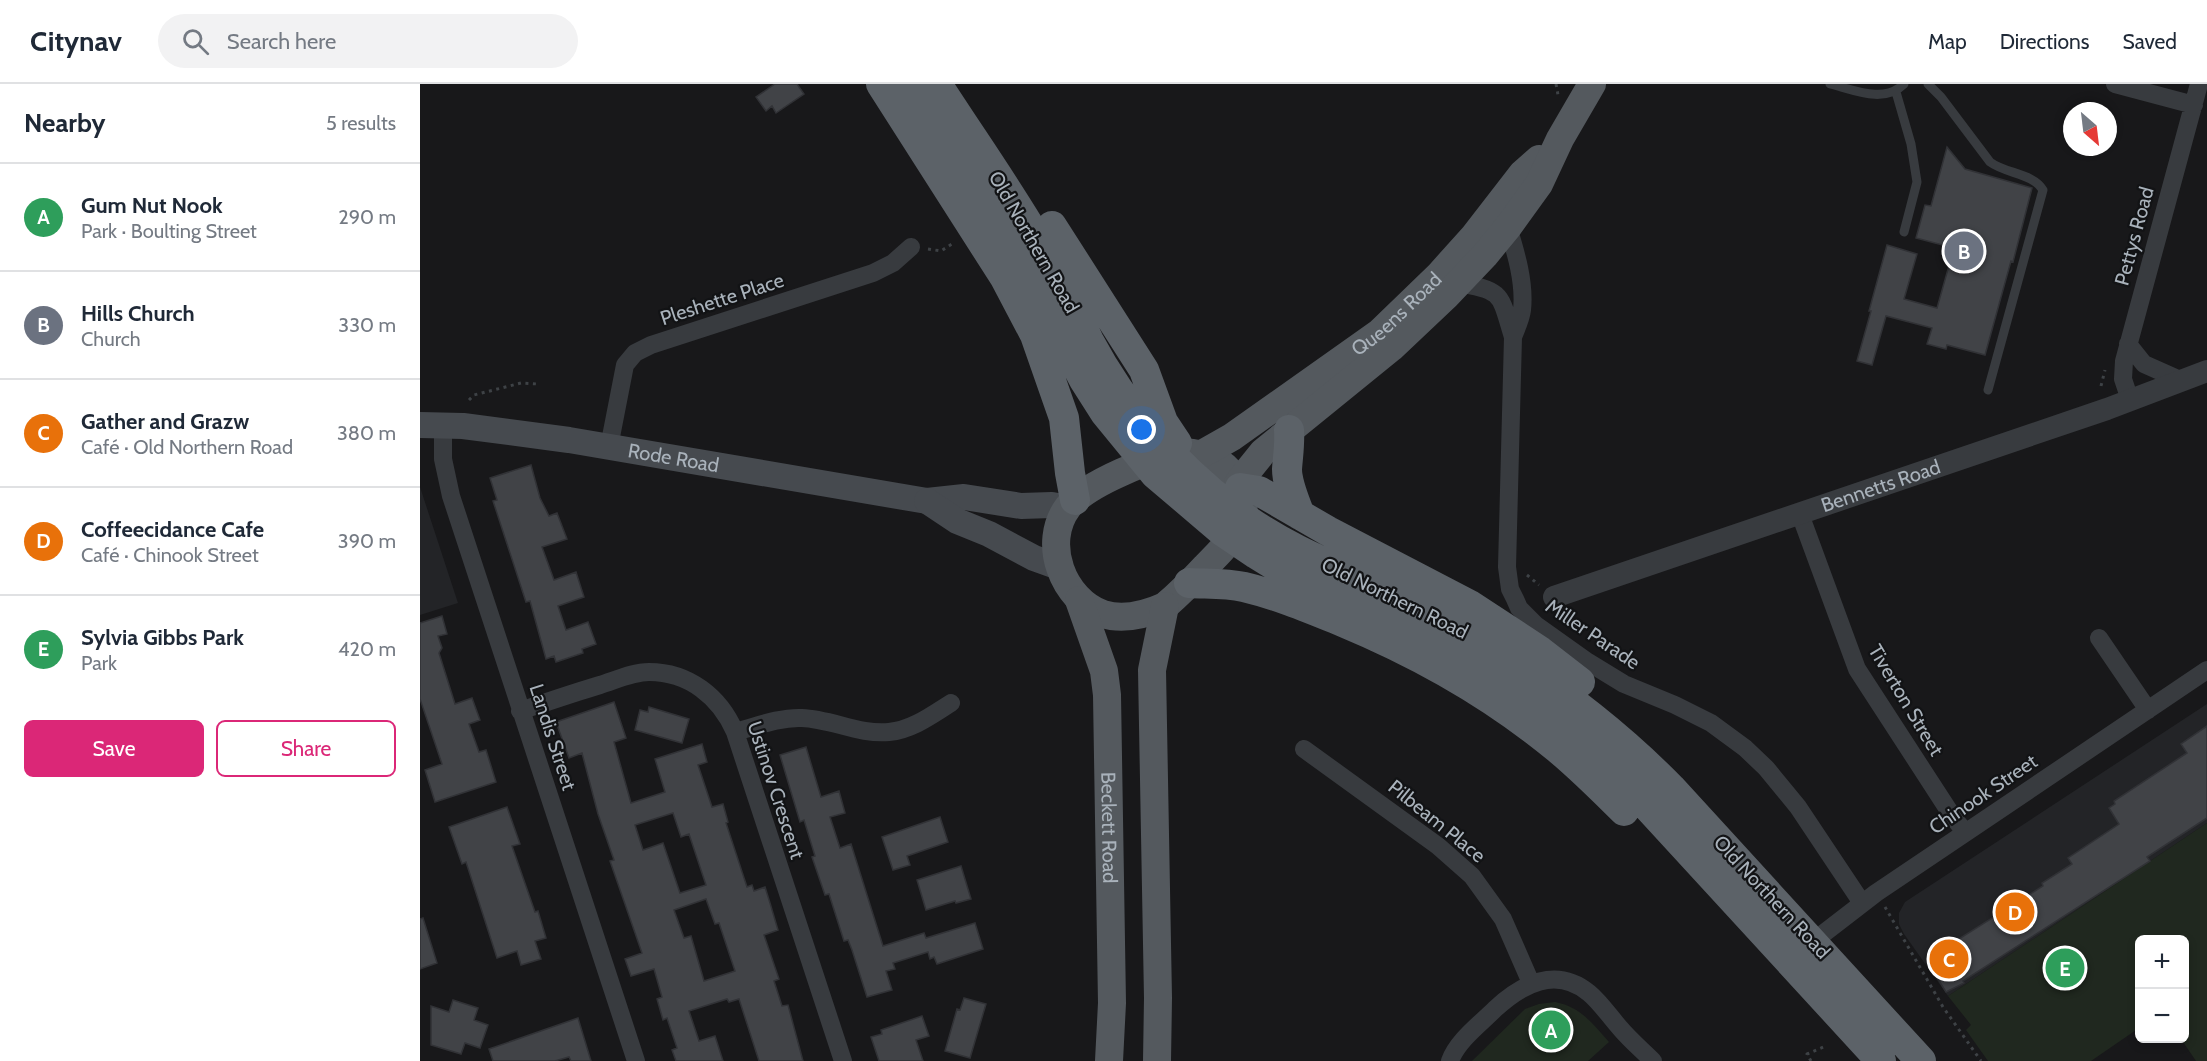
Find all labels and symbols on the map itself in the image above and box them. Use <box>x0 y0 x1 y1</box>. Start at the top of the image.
north arrow <box>2063 102 2117 156</box>
street label: Old Northern Road <box>984 167 1084 317</box>
street label: Pettys Road <box>2109 184 2159 288</box>
pin: B <box>1944 228 1984 274</box>
street label: Queens Road <box>1346 267 1447 361</box>
street label: Pleshette Place <box>657 268 787 330</box>
your location <box>1127 415 1156 444</box>
street label: Rode Road <box>626 438 721 477</box>
street label: Bennetts Road <box>1818 455 1943 517</box>
street label: Old Northern Road <box>1318 552 1472 644</box>
street label: Miller Parade <box>1541 594 1645 674</box>
street label: Tiverton Street <box>1863 640 1949 760</box>
street label: Landis Street <box>525 681 582 793</box>
street label: Ustinov Crescent <box>742 718 810 862</box>
street label: Chinook Street <box>1924 749 2042 839</box>
street label: Beckett Road <box>1096 772 1122 883</box>
street label: Pilbeam Place <box>1384 775 1490 867</box>
street label: Old Northern Road <box>1709 830 1835 964</box>
pin: D <box>1996 890 2034 934</box>
pin: C <box>1930 936 1969 982</box>
pin: E <box>2046 946 2084 990</box>
pin: A <box>1532 1008 1570 1052</box>

